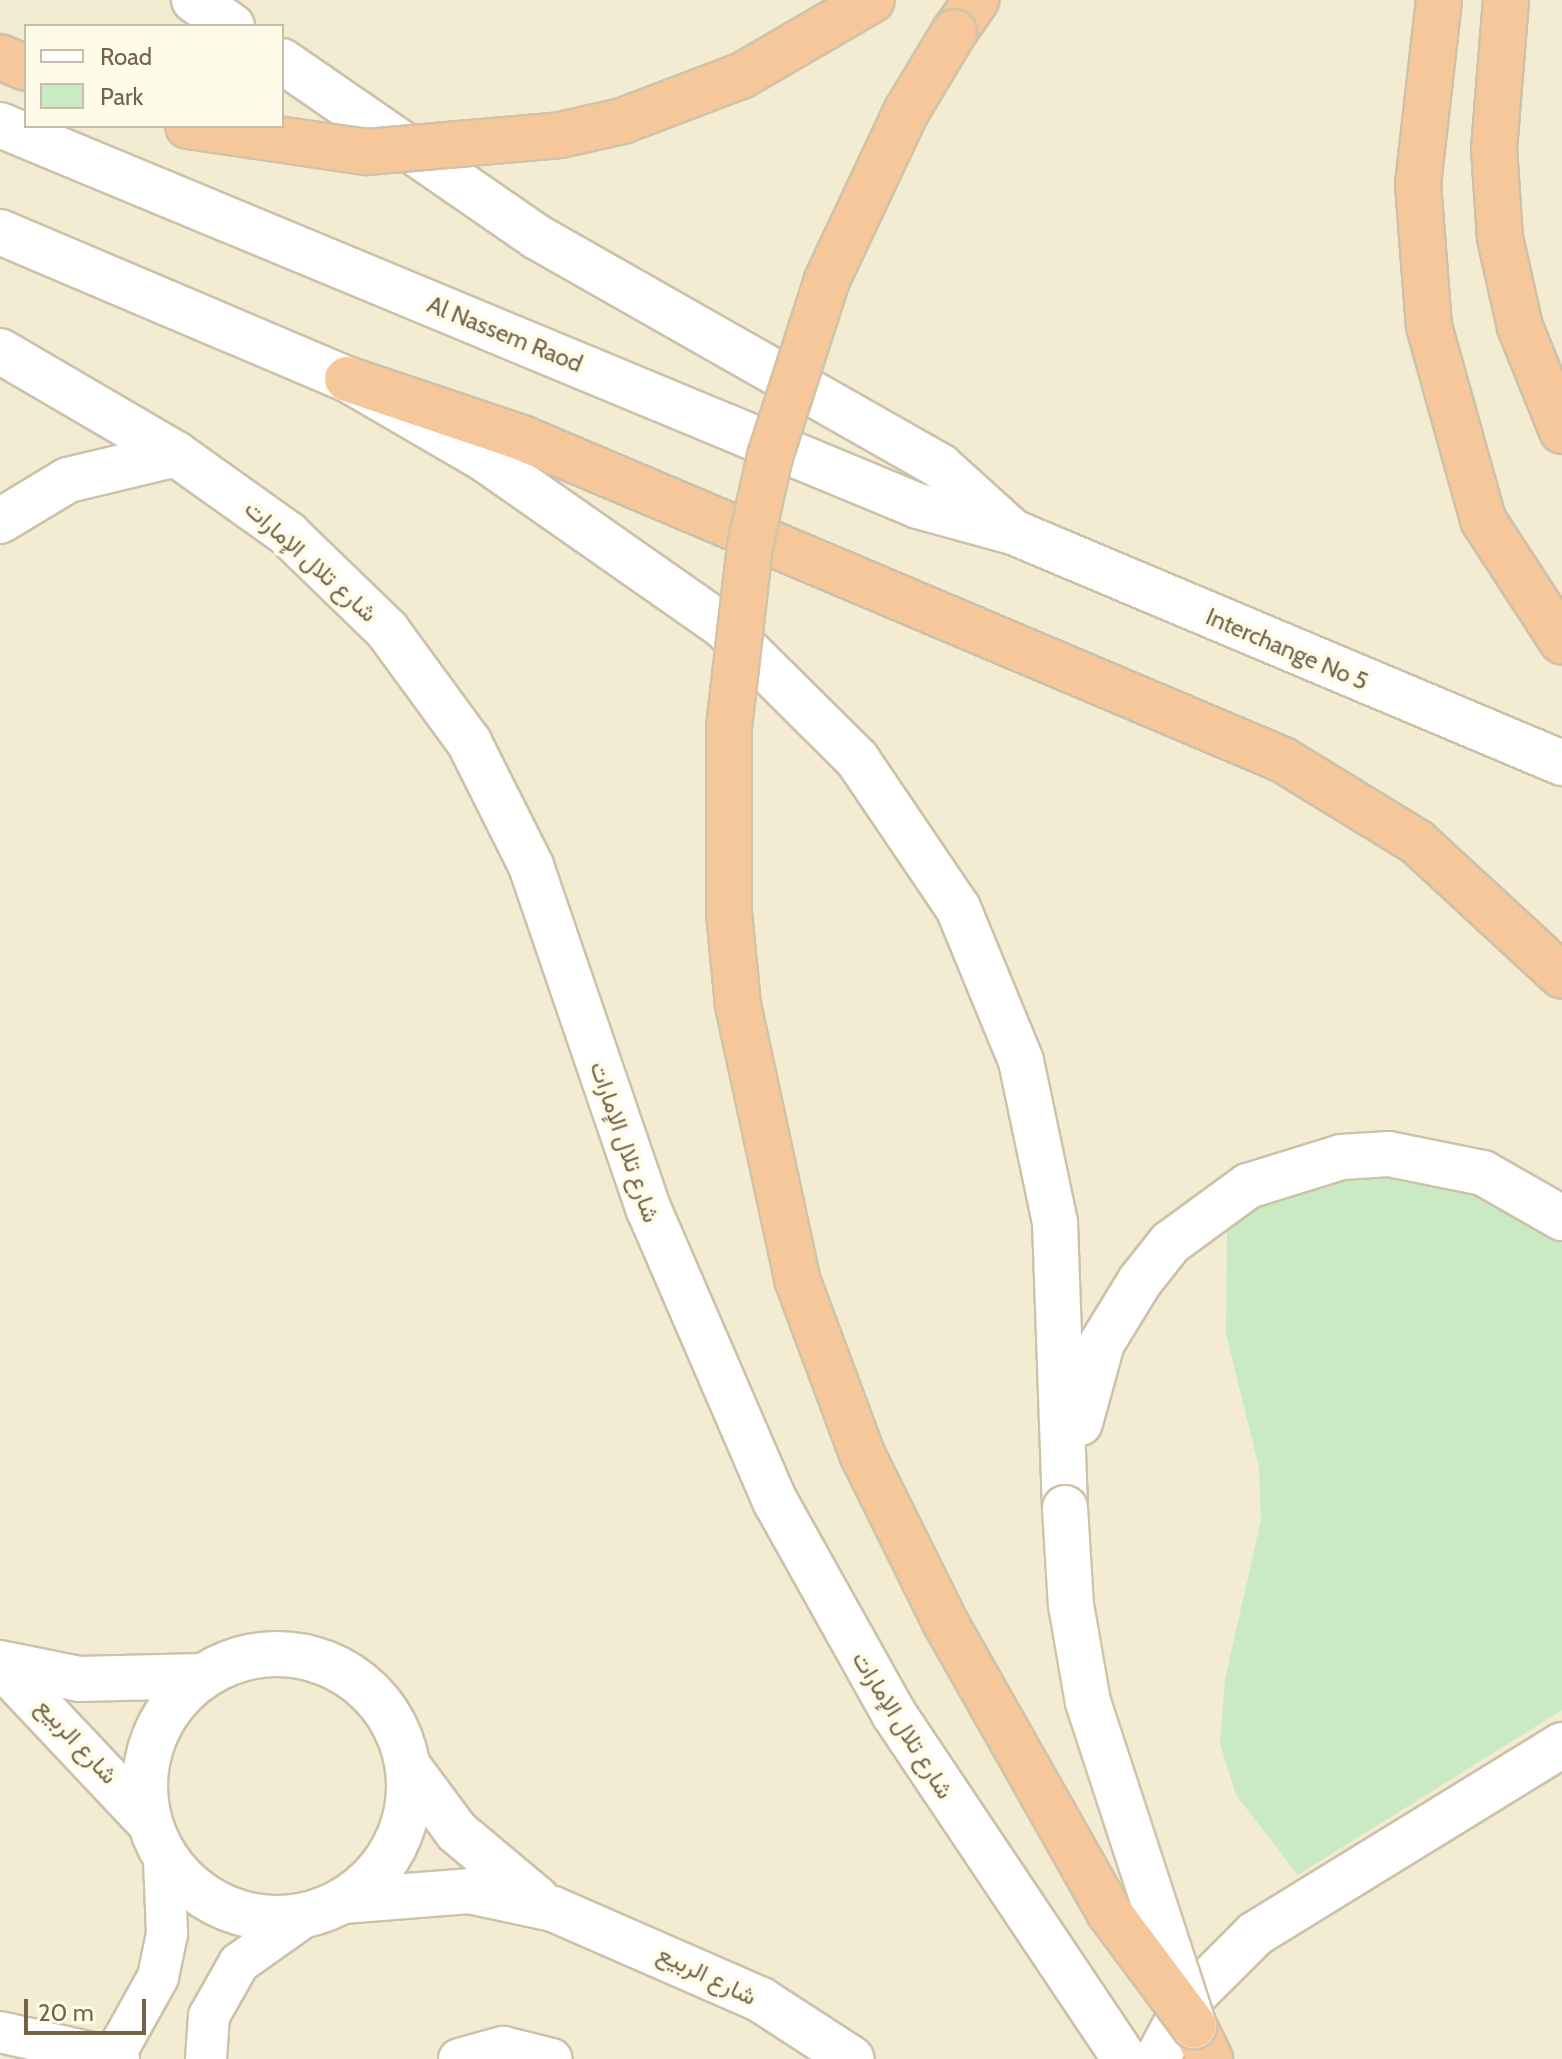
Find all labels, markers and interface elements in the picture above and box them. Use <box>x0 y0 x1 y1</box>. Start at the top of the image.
legend <box>24 24 284 128</box>
text: Road <box>100 42 152 71</box>
text: Park <box>100 82 143 111</box>
street label: Al Nassem Raod <box>423 290 587 378</box>
street label: شارع تلال الإمارات <box>239 494 383 628</box>
street label: Interchange No 5 <box>1202 602 1372 696</box>
street label: شارع تلال الإمارات <box>584 1058 666 1226</box>
street label: شارع تلال الإمارات <box>846 1646 960 1804</box>
street label: شارع الربيع <box>30 1692 124 1790</box>
street label: شارع الربيع <box>653 1939 761 2011</box>
scale bar <box>28 1983 150 2033</box>
text: 20 m <box>38 1998 94 2027</box>

